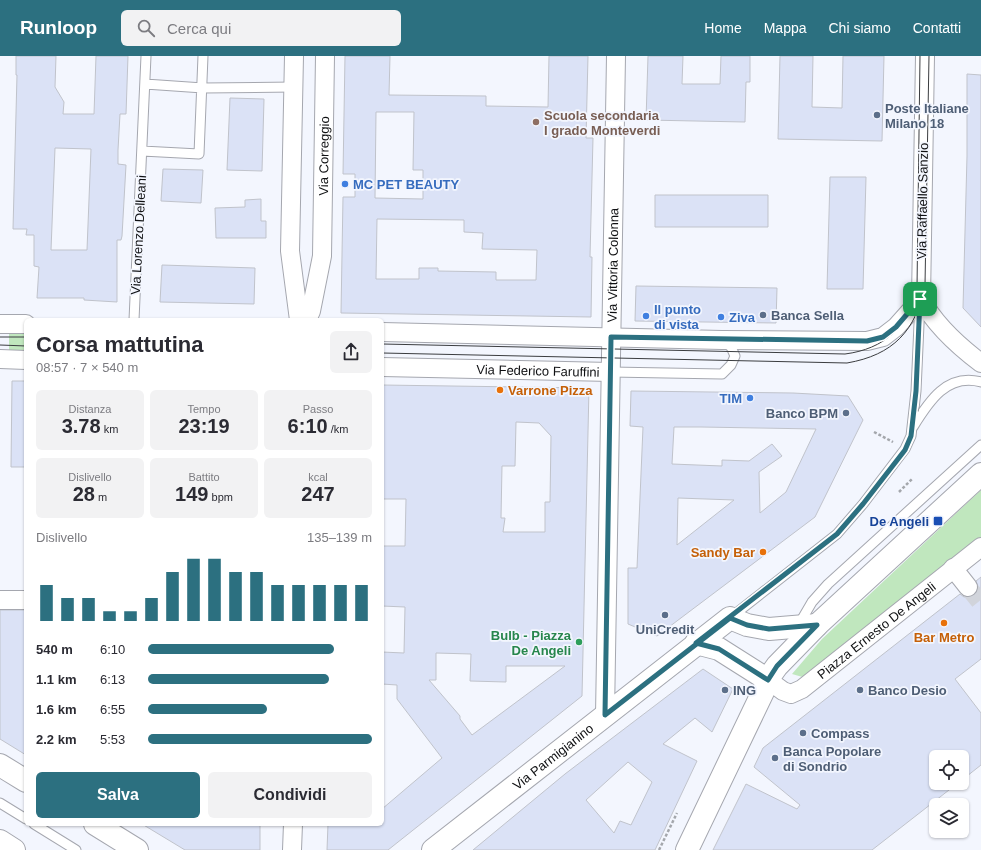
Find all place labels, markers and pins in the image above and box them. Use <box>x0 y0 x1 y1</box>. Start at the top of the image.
place label: Poste Italiane Milano 18 <box>885 101 969 131</box>
place label: Scuola secondaria I grado Monteverdi <box>544 108 660 138</box>
marker: Poste Italiane Milano 18 <box>872 110 882 120</box>
marker: Scuola secondaria I grado Monteverdi <box>531 117 541 127</box>
place label: MC PET BEAUTY <box>353 177 460 192</box>
marker: MC PET BEAUTY <box>340 179 350 189</box>
pin <box>903 282 937 316</box>
place label: Il punto di vista <box>654 302 701 332</box>
place label: Banca Sella <box>771 308 845 323</box>
place label: Ziva <box>729 310 756 325</box>
marker: Banca Sella <box>758 310 768 320</box>
marker: Il punto di vista <box>641 311 651 321</box>
marker: Ziva <box>716 312 726 322</box>
place label: Varrone Pizza <box>508 383 593 398</box>
marker: Varrone Pizza <box>495 385 505 395</box>
place label: TIM <box>720 391 742 406</box>
marker: TIM <box>745 393 755 403</box>
place label: Banco BPM <box>766 406 838 421</box>
marker: Banco BPM <box>841 408 851 418</box>
place label: De Angeli <box>870 514 929 529</box>
marker: De Angeli <box>932 515 944 527</box>
place label: Sandy Bar <box>691 545 755 560</box>
marker: Sandy Bar <box>758 547 768 557</box>
marker: UniCredit <box>660 610 670 620</box>
marker: Bar Metro <box>939 618 949 628</box>
place label: UniCredit <box>636 622 695 637</box>
place label: Bulb - Piazza De Angeli <box>491 628 572 658</box>
place label: Bar Metro <box>914 630 974 645</box>
marker: Bulb - Piazza De Angeli <box>574 637 584 647</box>
place label: ING <box>733 683 756 698</box>
place label: Banco Desio <box>868 683 947 698</box>
marker: ING <box>720 685 730 695</box>
marker: Banco Desio <box>855 685 865 695</box>
place label: Compass <box>811 726 870 741</box>
marker: Compass <box>798 728 808 738</box>
place label: Banca Popolare di Sondrio <box>783 744 881 774</box>
marker: Banca Popolare di Sondrio <box>770 753 780 763</box>

